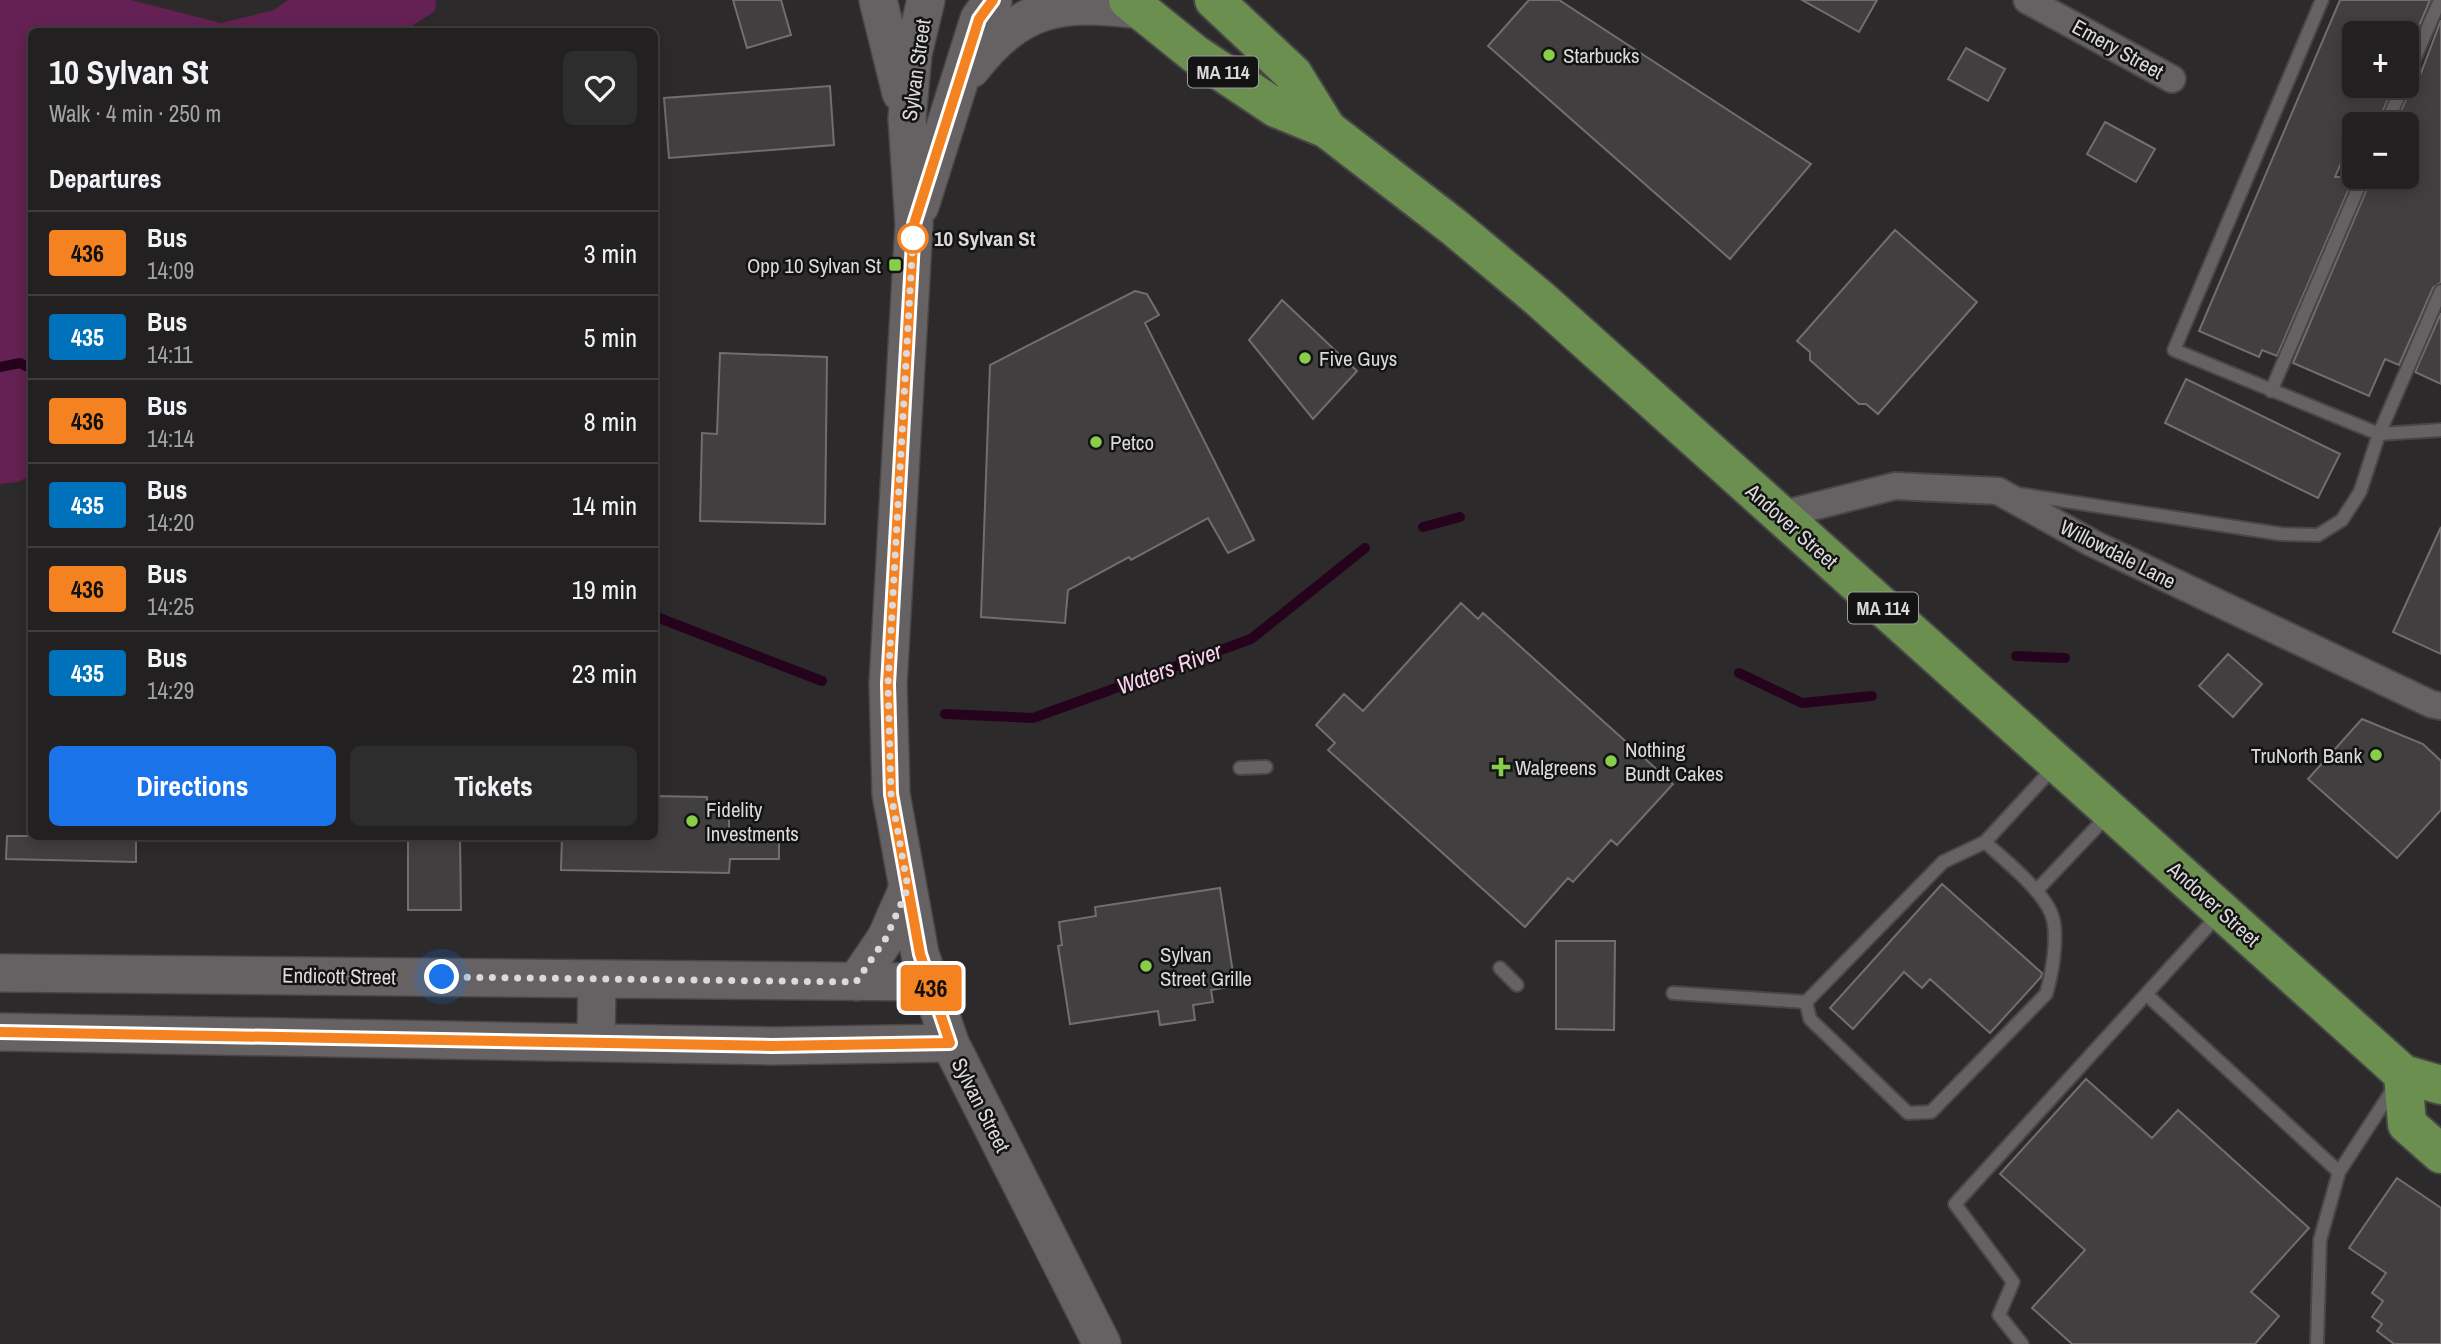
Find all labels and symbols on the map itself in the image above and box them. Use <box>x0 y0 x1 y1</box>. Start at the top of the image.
street label: Emery Street <box>2067 12 2169 86</box>
street label: Sylvan Street <box>895 17 938 123</box>
place label: Starbucks <box>1563 41 1640 70</box>
marker: Starbucks <box>1541 47 1557 63</box>
road number: MA 114 <box>1188 57 1258 88</box>
marker: 10 Sylvan St <box>898 223 928 253</box>
place label: 10 Sylvan St <box>934 224 1036 253</box>
place label: Opp 10 Sylvan St <box>747 251 881 280</box>
marker: Opp 10 Sylvan St <box>887 257 903 273</box>
place label: Five Guys <box>1319 344 1397 373</box>
marker: Five Guys <box>1297 350 1313 366</box>
place label: Petco <box>1110 428 1154 457</box>
marker: Petco <box>1088 434 1104 450</box>
street label: Andover Street <box>1739 476 1845 575</box>
street label: Willowdale Lane <box>2055 512 2181 596</box>
road number: MA 114 <box>1848 593 1918 624</box>
water label: Waters River <box>1112 634 1226 701</box>
place label: Nothing Bundt Cakes <box>1625 735 1724 788</box>
place label: TruNorth Bank <box>2251 741 2362 770</box>
marker: TruNorth Bank <box>2368 747 2384 763</box>
place label: Walgreens <box>1515 753 1597 782</box>
marker: Nothing Bundt Cakes <box>1603 753 1619 769</box>
marker: Walgreens <box>1493 759 1509 775</box>
place label: Fidelity Investments <box>706 795 799 848</box>
marker: Fidelity Investments <box>684 813 700 829</box>
street label: Andover Street <box>2161 854 2267 953</box>
place label: Sylvan Street Grille <box>1160 940 1252 993</box>
marker: Sylvan Street Grille <box>1138 958 1154 974</box>
your location <box>424 959 459 994</box>
street label: Endicott Street <box>282 961 396 991</box>
line badge: 436 <box>891 965 971 1011</box>
street label: Sylvan Street <box>945 1053 1017 1157</box>

